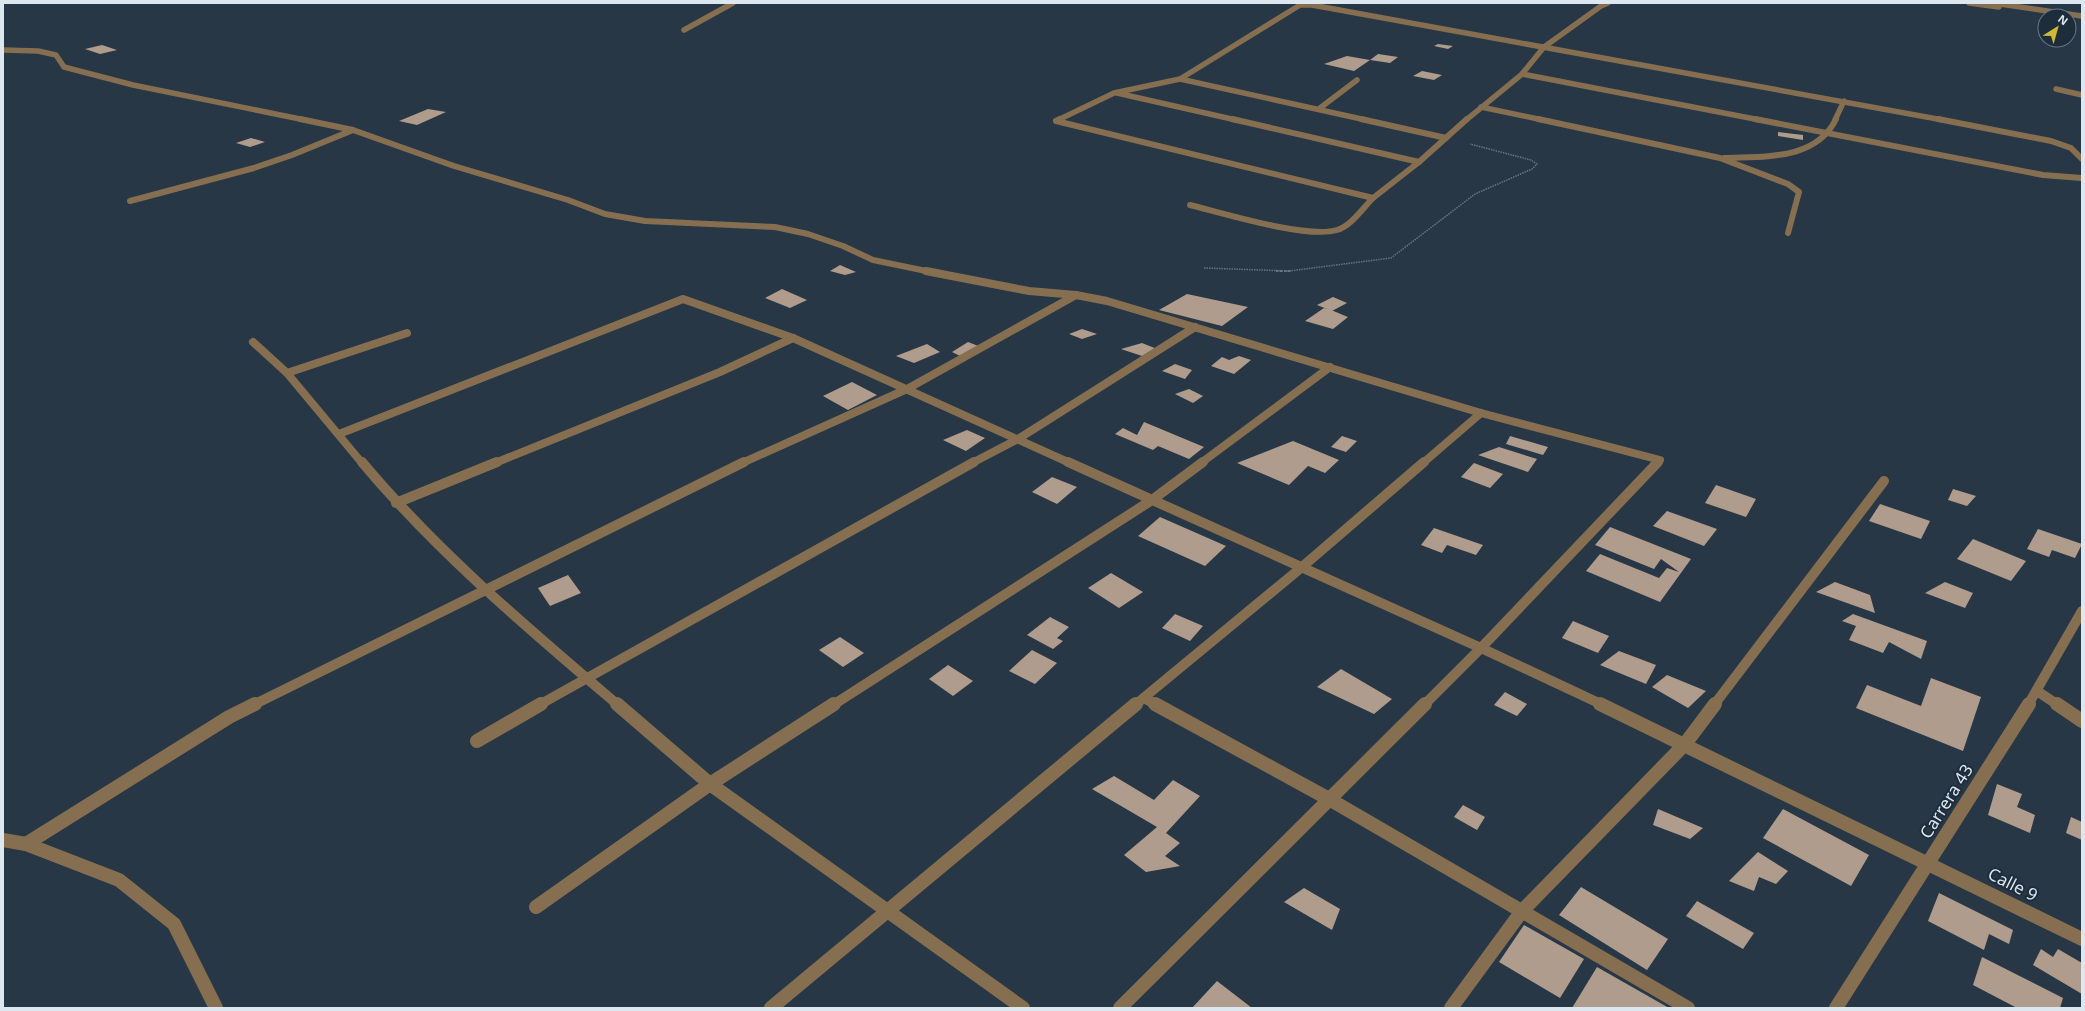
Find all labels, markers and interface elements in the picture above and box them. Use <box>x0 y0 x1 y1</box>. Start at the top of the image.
north arrow <box>2037 8 2077 48</box>
text: N <box>2055 11 2071 28</box>
street label: Carrera 43 <box>1914 759 1978 843</box>
street label: Calle 9 <box>1984 862 2042 906</box>

